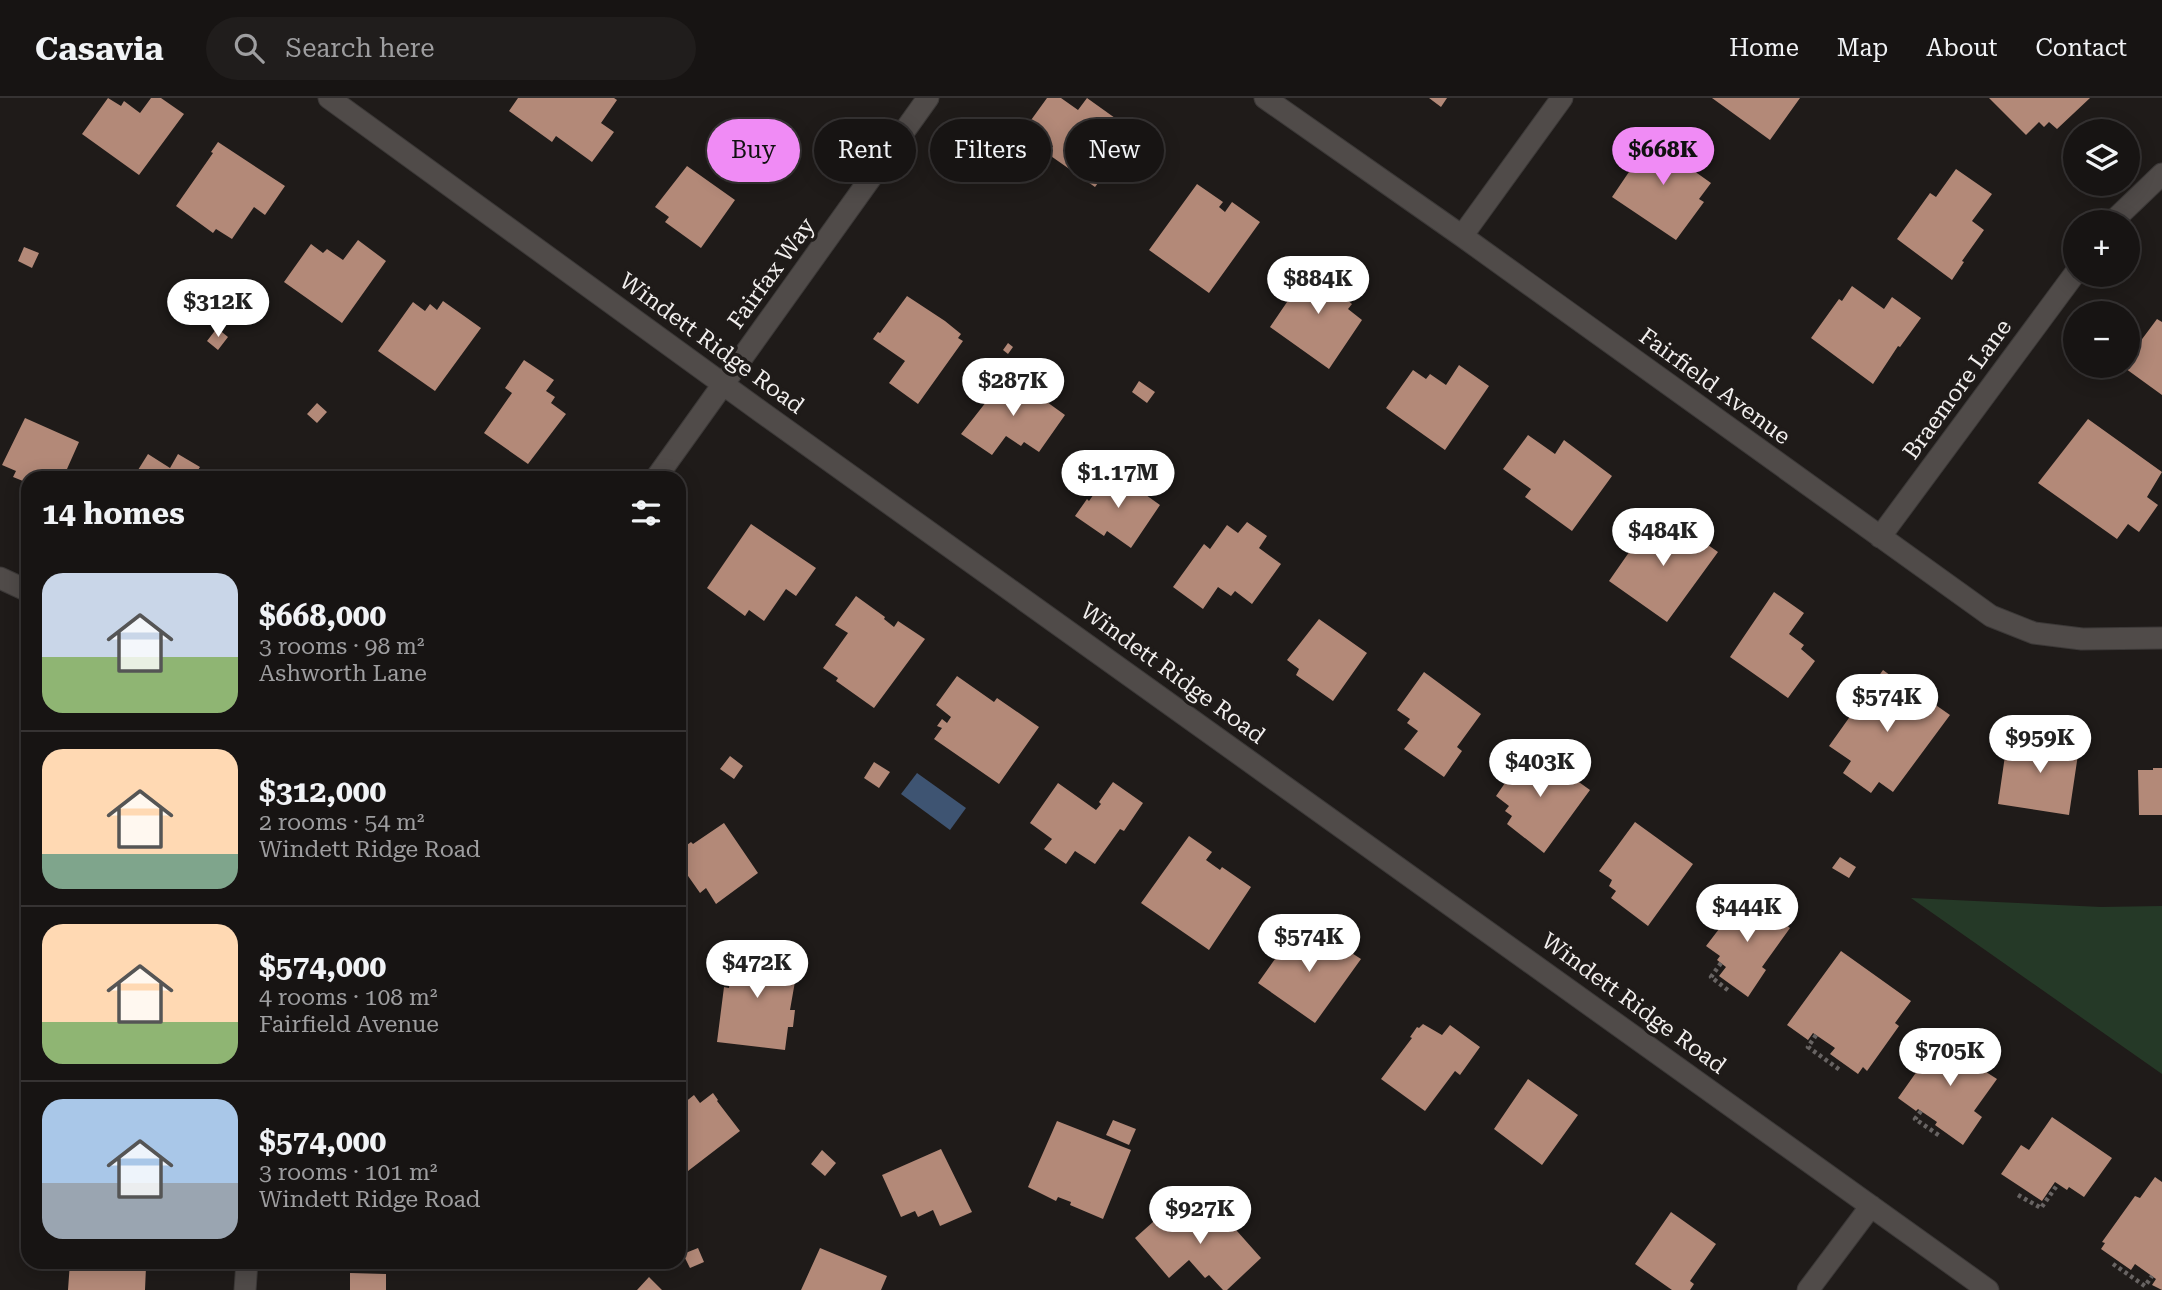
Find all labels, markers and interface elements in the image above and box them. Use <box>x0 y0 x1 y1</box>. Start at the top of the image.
search box <box>206 17 696 80</box>
text: Casavia <box>35 29 164 68</box>
icon: search <box>230 29 268 67</box>
text: Search here <box>286 33 434 63</box>
text: Home <box>1729 34 1799 62</box>
text: Map <box>1837 34 1888 62</box>
text: About <box>1926 34 1997 62</box>
text: Contact <box>2035 34 2127 62</box>
chip: Buy <box>707 119 800 182</box>
chip: Rent <box>814 119 916 182</box>
chip: Filters <box>930 119 1051 182</box>
chip: New <box>1065 119 1164 182</box>
map controls <box>2063 119 2140 378</box>
button: layers <box>2063 119 2140 196</box>
pin: $668K <box>1614 127 1712 187</box>
text: $668K <box>1628 136 1698 163</box>
button: + <box>2063 210 2140 287</box>
street label: Fairfax Way <box>722 212 821 334</box>
pin: $884K <box>1269 256 1367 316</box>
text: $884K <box>1283 265 1353 292</box>
street label: Windett Ridge Road <box>614 267 809 420</box>
pin: $312K <box>169 280 267 339</box>
text: $312K <box>183 288 253 315</box>
button: − <box>2063 301 2140 378</box>
street label: Braemore Lane <box>1898 314 2017 465</box>
street label: Fairfield Avenue <box>1634 323 1795 450</box>
pin: $287K <box>964 358 1062 418</box>
text: $287K <box>978 367 1048 394</box>
pin: $1.17M <box>1061 450 1175 510</box>
text: $1.17M <box>1078 459 1158 486</box>
icon: filters <box>627 494 665 532</box>
text: 14 homes <box>42 496 185 531</box>
pin: $484K <box>1614 508 1712 568</box>
text: $484K <box>1628 517 1698 544</box>
street label: Windett Ridge Road <box>1075 597 1270 750</box>
text: $668,000 <box>259 598 386 633</box>
icon: home <box>98 601 182 685</box>
text: 3 rooms · 98 m² <box>259 633 425 660</box>
text: Ashworth Lane <box>259 660 427 687</box>
pin: $574K <box>1838 674 1936 734</box>
text: $574K <box>1852 683 1922 710</box>
pin: $959K <box>1991 716 2089 775</box>
text: $959K <box>2005 724 2075 751</box>
pin: $403K <box>1491 740 1589 799</box>
text: $403K <box>1505 748 1575 775</box>
text: $312,000 <box>259 774 386 809</box>
icon: home <box>98 777 182 861</box>
text: 2 rooms · 54 m² <box>259 809 425 836</box>
text: Windett Ridge Road <box>259 836 481 863</box>
pin: $444K <box>1698 884 1796 944</box>
text: $444K <box>1712 893 1782 920</box>
pin: $574K <box>1260 914 1358 974</box>
text: $574K <box>1274 923 1344 950</box>
street label: Windett Ridge Road <box>1536 927 1731 1080</box>
pin: $472K <box>708 940 806 1000</box>
text: $574,000 <box>259 949 386 984</box>
text: $472K <box>722 949 792 976</box>
icon: home <box>98 952 182 1036</box>
text: 4 rooms · 108 m² <box>259 984 437 1011</box>
text: Fairfield Avenue <box>259 1011 439 1038</box>
pin: $705K <box>1901 1028 1999 1088</box>
text: $705K <box>1915 1037 1985 1064</box>
text: $574,000 <box>259 1124 386 1159</box>
icon: home <box>98 1127 182 1211</box>
text: 3 rooms · 101 m² <box>259 1159 437 1186</box>
text: Windett Ridge Road <box>259 1186 481 1213</box>
pin: $927K <box>1151 1186 1249 1246</box>
text: $927K <box>1165 1195 1235 1222</box>

